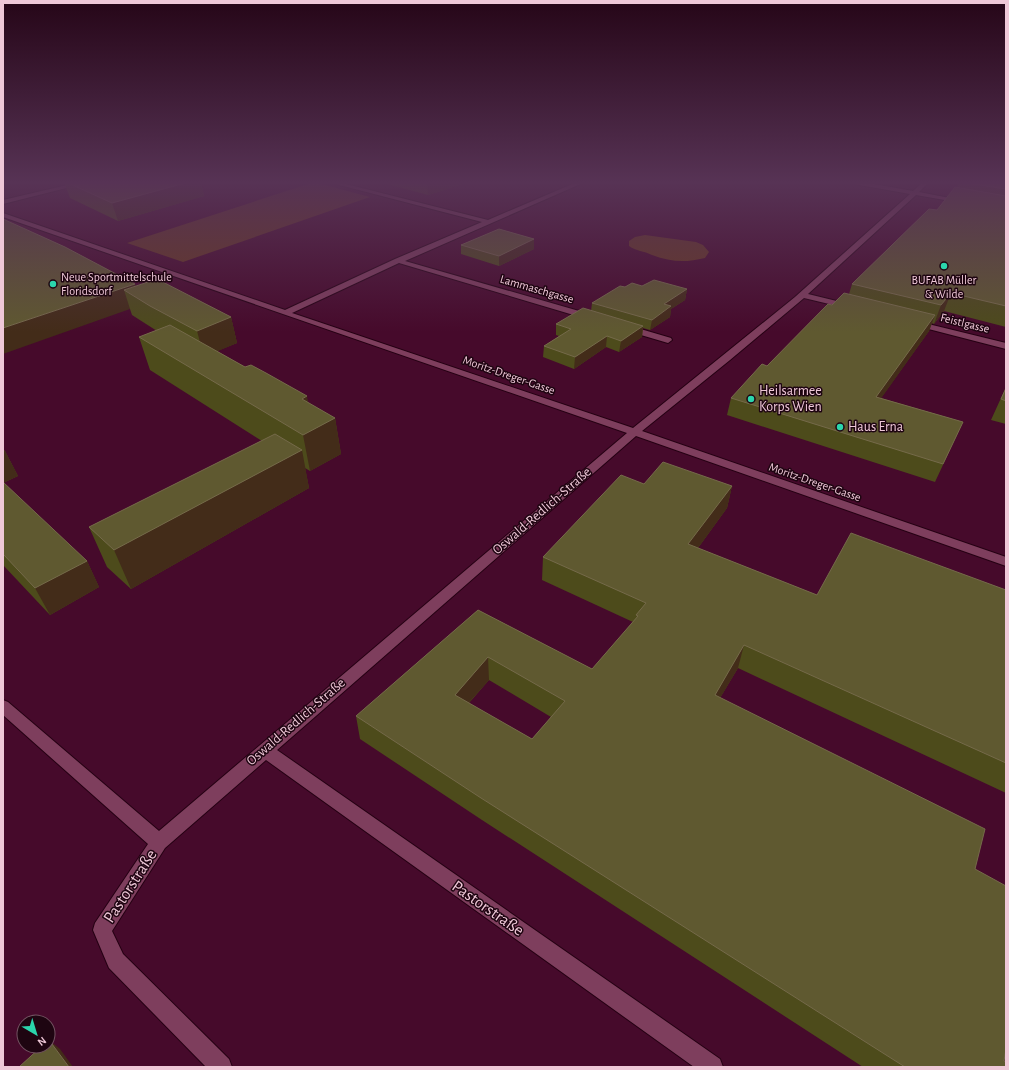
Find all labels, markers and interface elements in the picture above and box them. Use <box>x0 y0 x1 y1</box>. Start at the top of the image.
marker: BUFAB Müller & Wilde <box>939 261 949 271</box>
place label: Neue Sportmittelschule Floridsdorf <box>61 271 172 297</box>
street label: Lammaschgasse <box>499 273 575 305</box>
place label: BUFAB Müller & Wilde <box>912 274 977 300</box>
marker: Neue Sportmittelschule Floridsdorf <box>48 279 58 289</box>
street label: Feistlgasse <box>939 311 991 335</box>
street label: Moritz-Dreger-Gasse <box>461 354 557 396</box>
place label: Heilsarmee Korps Wien <box>759 384 822 414</box>
marker: Heilsarmee Korps Wien <box>746 394 756 404</box>
place label: Haus Erna <box>848 420 904 434</box>
marker: Haus Erna <box>835 422 845 432</box>
street label: Moritz-Dreger-Gasse <box>767 461 863 503</box>
street label: Oswald-Redlich-Straße <box>490 465 594 557</box>
street label: Oswald-Redlich-Straße <box>244 676 348 768</box>
street label: Pastorstraße <box>100 846 160 926</box>
street label: Pastorstraße <box>449 877 527 939</box>
north arrow <box>16 1014 56 1054</box>
text: N <box>35 1035 48 1048</box>

